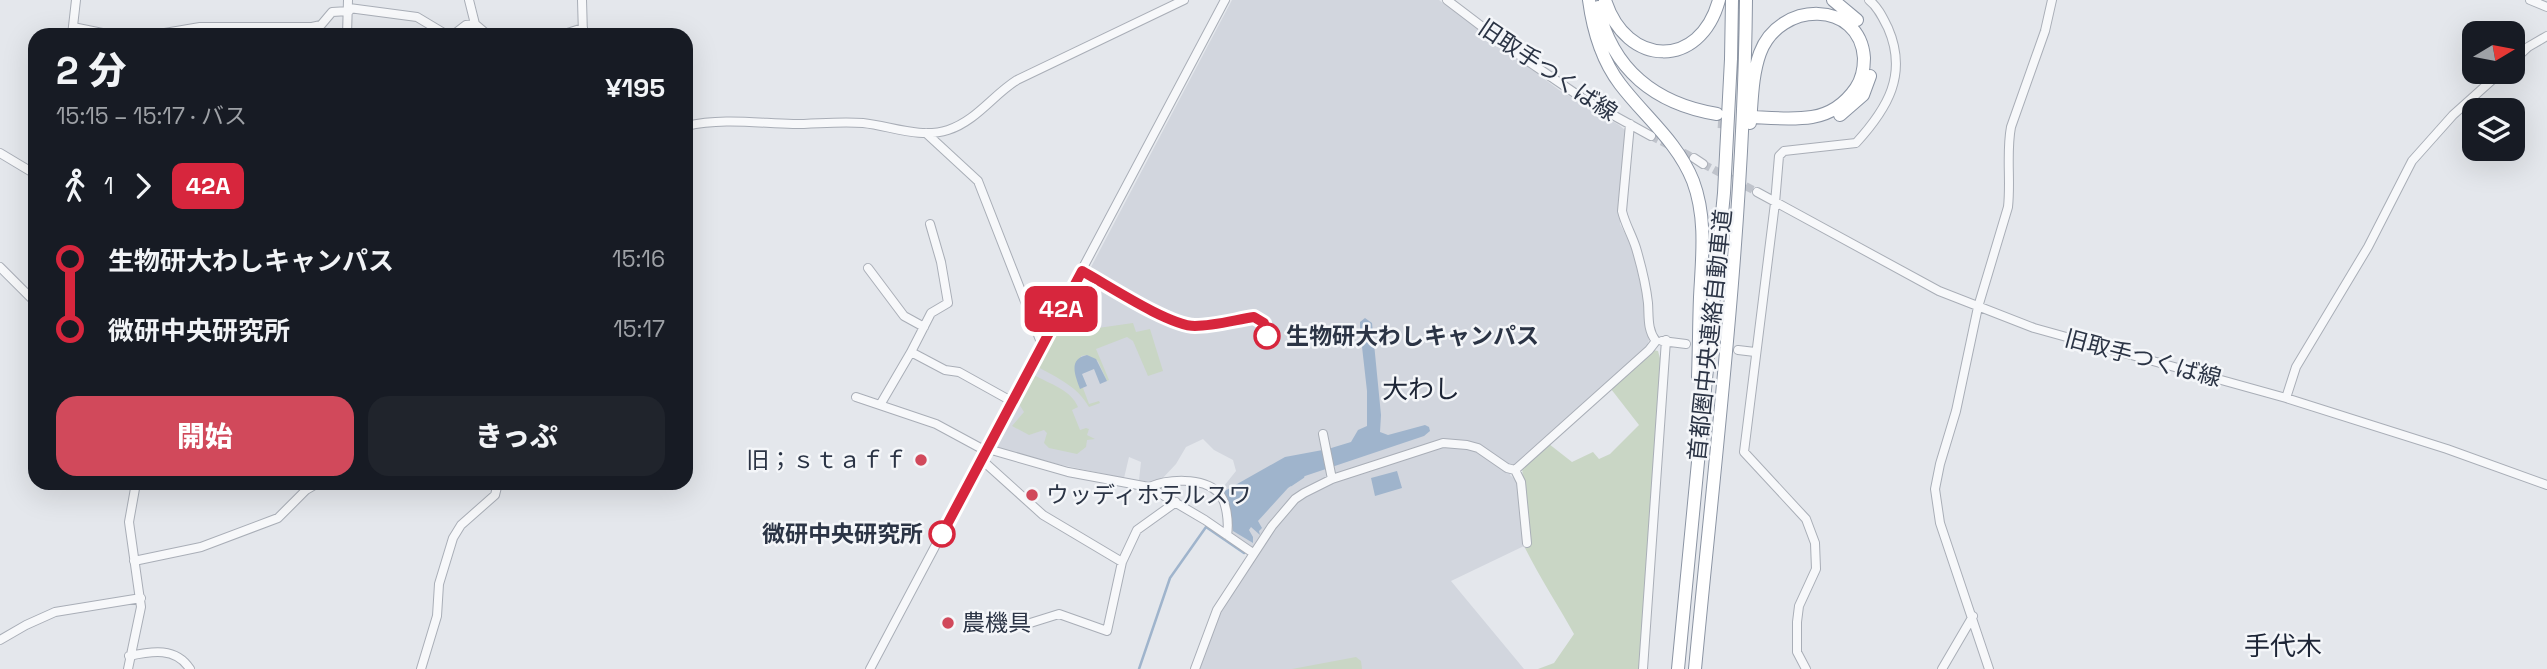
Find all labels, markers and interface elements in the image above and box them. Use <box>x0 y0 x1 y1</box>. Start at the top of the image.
street label: 旧取手つくば線 <box>1473 13 1623 127</box>
north arrow <box>2462 21 2525 84</box>
map controls <box>2462 21 2525 161</box>
text: 2 分 <box>56 47 126 95</box>
text: ¥195 <box>605 71 665 105</box>
button: layers <box>2462 98 2525 161</box>
text: 15:15 – 15:17 · バス <box>56 101 247 131</box>
icon: walk <box>56 167 94 205</box>
icon: forward <box>124 167 162 205</box>
text: 42A <box>186 170 230 201</box>
text: 1 <box>104 171 114 201</box>
street label: 首都圏中央連絡自動車道 <box>1682 208 1738 462</box>
text: 生物研大わしキャンパス <box>108 244 394 278</box>
text: 15:16 <box>612 244 665 274</box>
line badge: 42A <box>1021 286 1101 332</box>
text: 42A <box>1039 293 1083 324</box>
text: 微研中央研究所 <box>108 314 290 348</box>
text: 15:17 <box>613 314 665 344</box>
place label: 生物研大わしキャンパス <box>1286 321 1539 351</box>
marker: 生物研大わしキャンパス <box>1254 323 1280 349</box>
street label: 旧取手つくば線 <box>2061 323 2225 393</box>
district label: 大わし <box>1382 372 1460 406</box>
button: 開始 <box>56 396 354 476</box>
button: きっぷ <box>368 396 665 476</box>
place label: 旧；ｓｔａｆｆ <box>746 445 907 475</box>
marker: 旧；ｓｔａｆｆ <box>913 452 929 468</box>
place label: ウッディホテルスワ <box>1046 480 1251 510</box>
marker: ウッディホテルスワ <box>1024 487 1040 503</box>
place label: 微研中央研究所 <box>762 519 923 549</box>
marker: 微研中央研究所 <box>929 521 955 547</box>
place label: 農機具 <box>962 608 1031 638</box>
marker: 農機具 <box>940 615 956 631</box>
district label: 手代木 <box>2244 629 2322 663</box>

